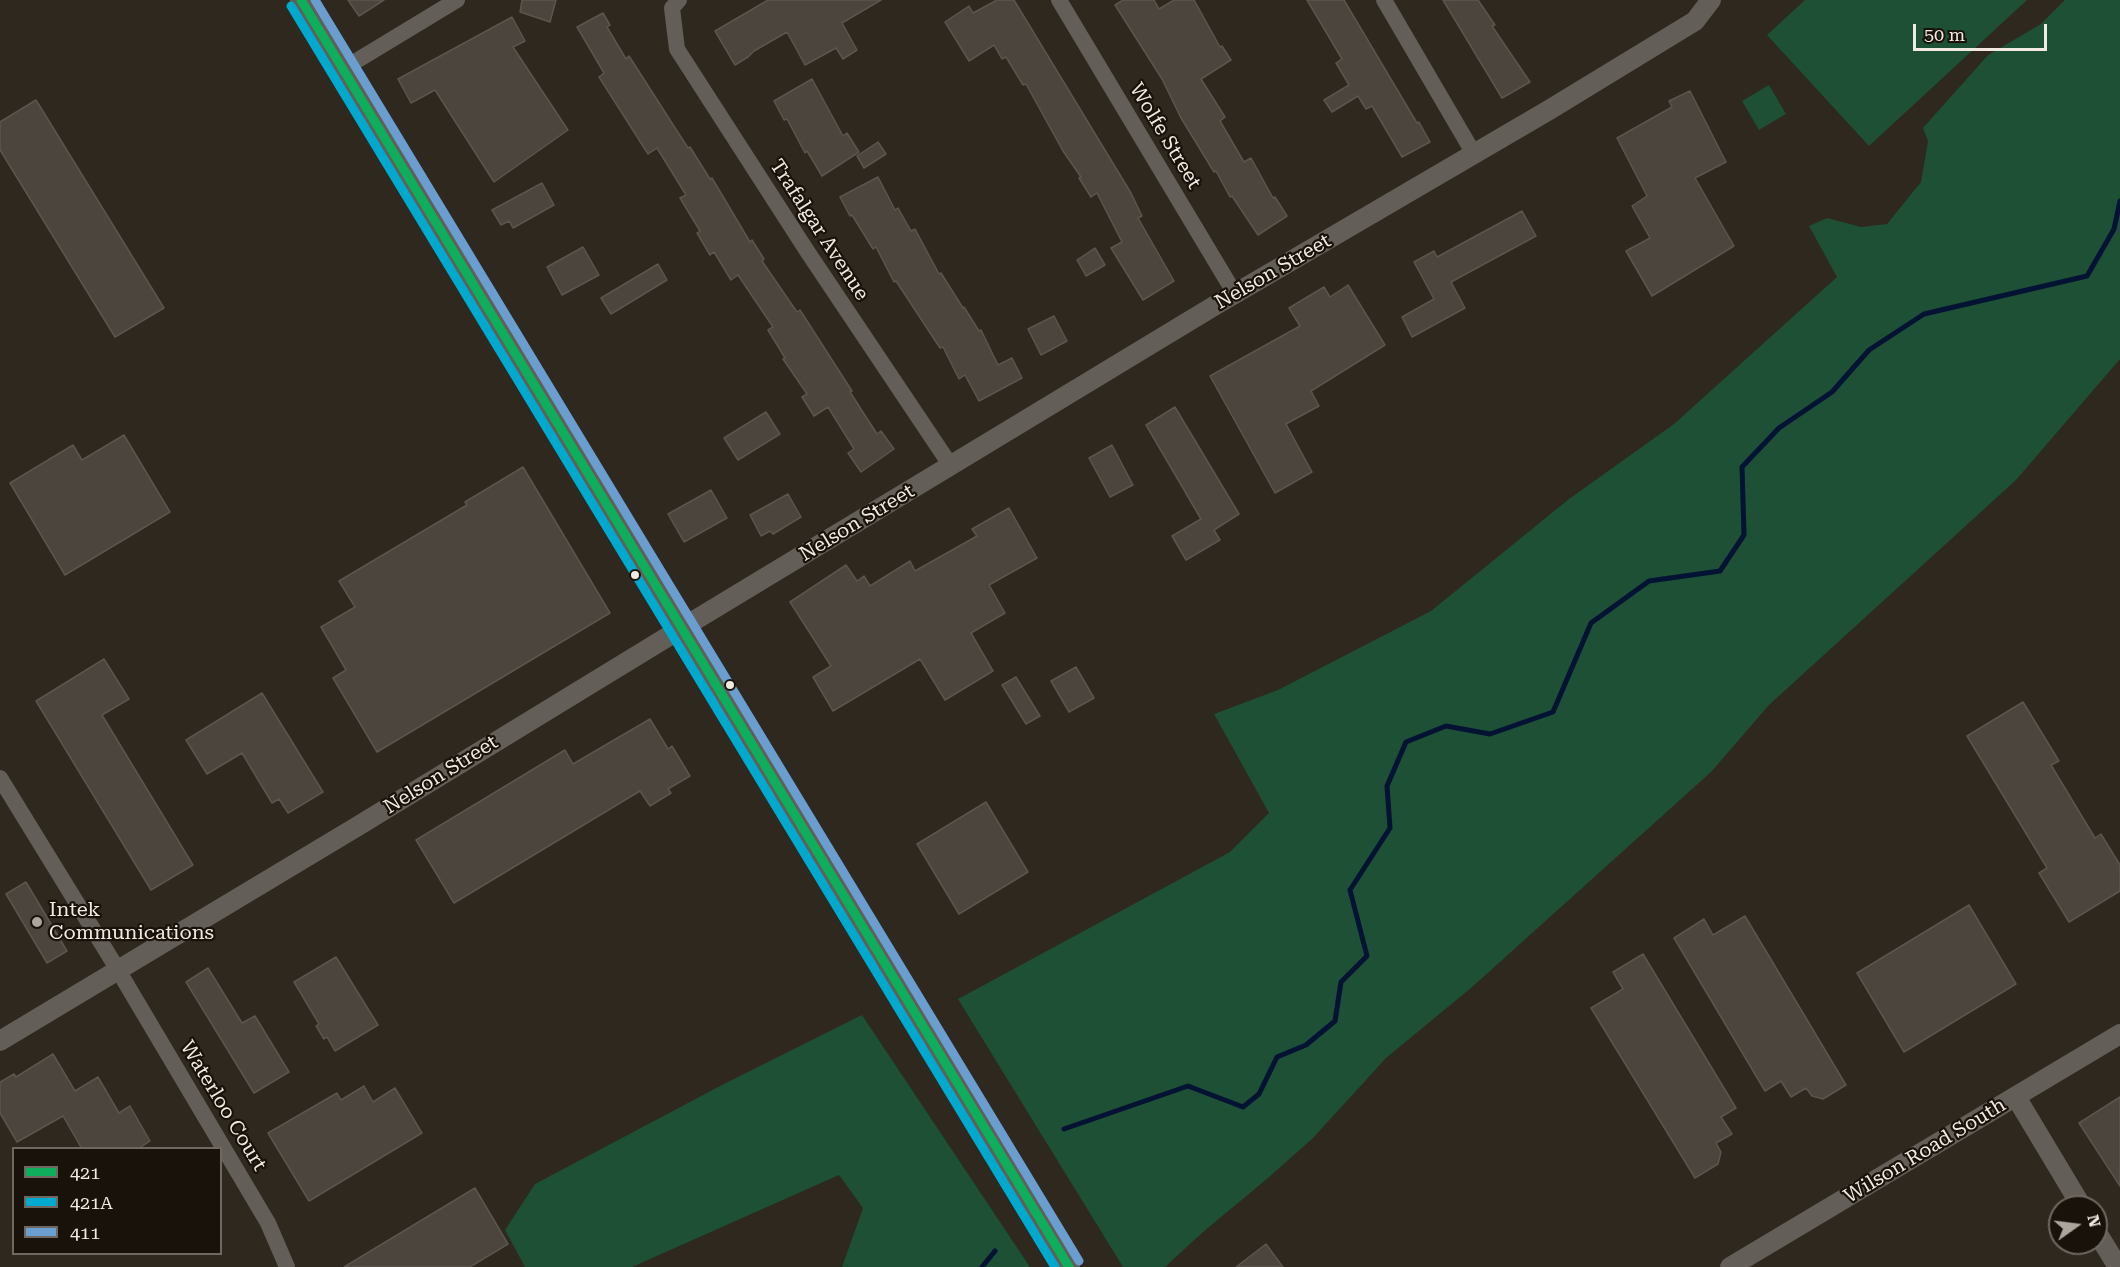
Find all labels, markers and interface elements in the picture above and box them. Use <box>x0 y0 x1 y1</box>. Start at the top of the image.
scale bar <box>1916 12 2050 50</box>
text: 50 m <box>1924 24 1965 45</box>
street label: Wolfe Street <box>1124 79 1206 193</box>
street label: Trafalgar Avenue <box>764 155 874 305</box>
street label: Nelson Street <box>1211 229 1335 315</box>
street label: Nelson Street <box>795 479 919 567</box>
unlabelled marker <box>629 569 641 581</box>
unlabelled marker <box>724 679 736 691</box>
street label: Nelson Street <box>380 730 502 820</box>
place label: Intek Communications <box>49 898 214 945</box>
marker: Intek Communications <box>30 915 44 929</box>
street label: Waterloo Court <box>175 1037 271 1175</box>
street label: Wilson Road South <box>1840 1093 2010 1209</box>
legend <box>12 1147 222 1255</box>
text: 421 <box>70 1162 100 1183</box>
text: 421A <box>70 1192 113 1213</box>
north arrow <box>2048 1195 2108 1255</box>
text: N <box>2083 1213 2105 1229</box>
text: 411 <box>70 1222 100 1243</box>

